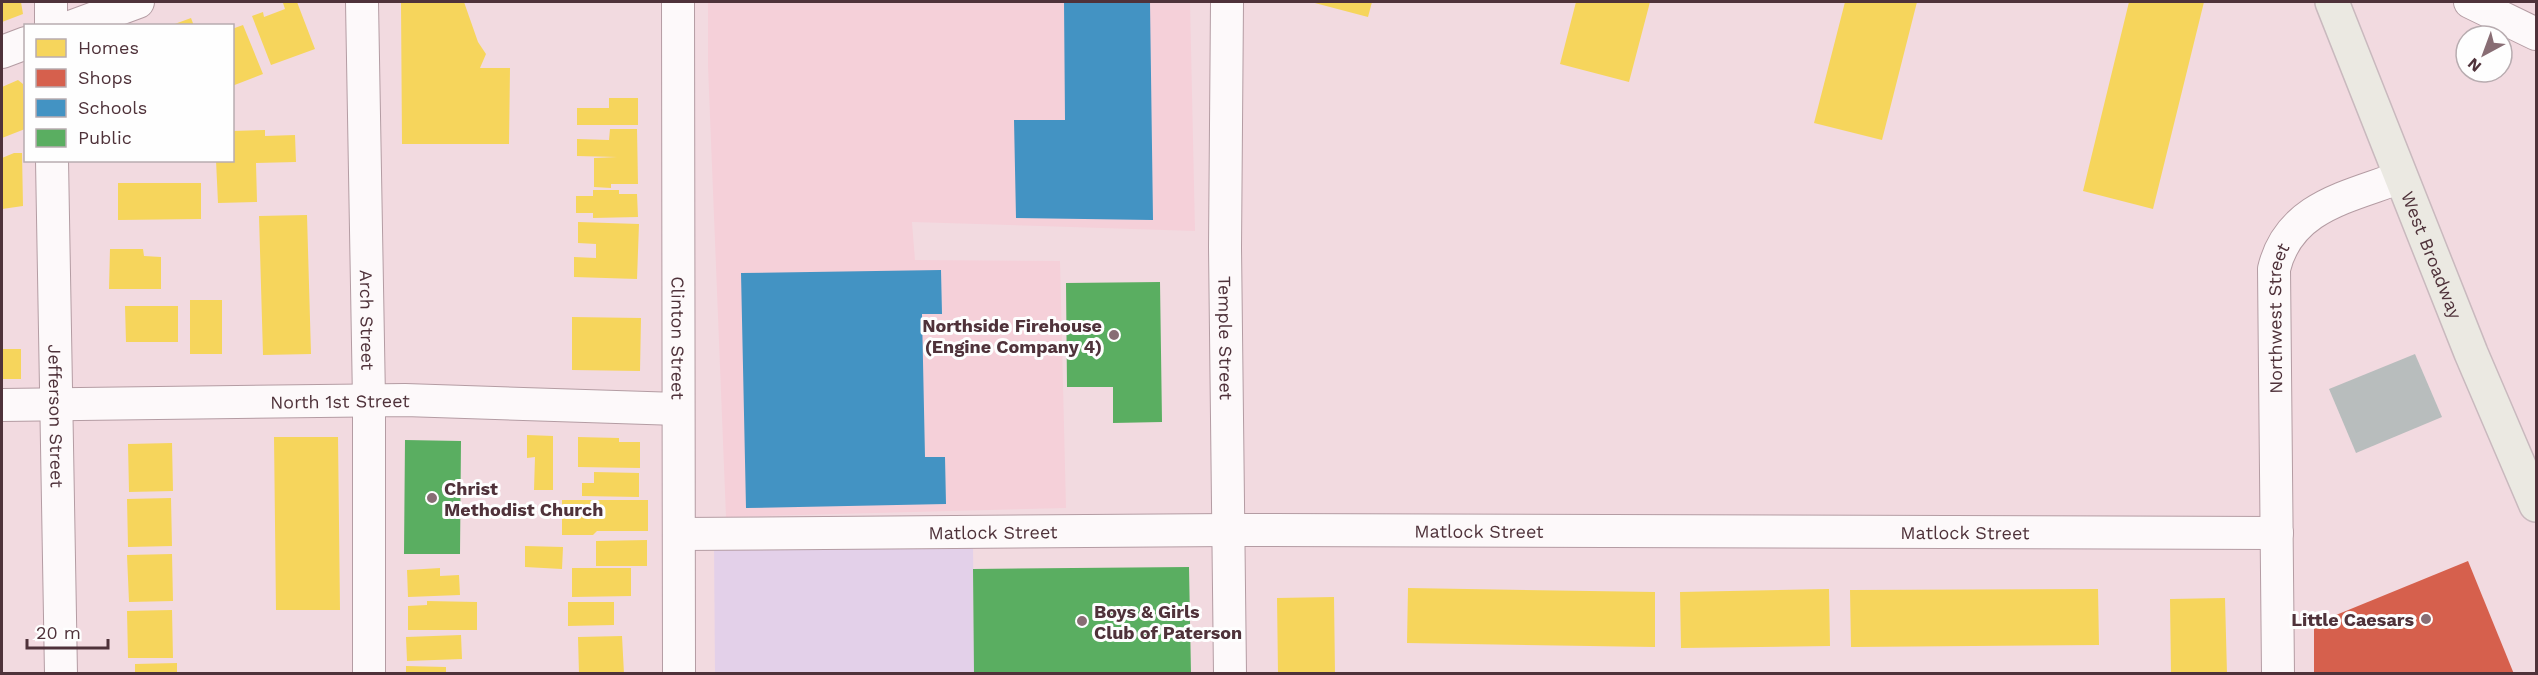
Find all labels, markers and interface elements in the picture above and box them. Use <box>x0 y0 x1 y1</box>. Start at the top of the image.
legend <box>24 24 234 162</box>
north arrow <box>2454 24 2514 84</box>
text: Homes <box>78 37 139 58</box>
text: N <box>2464 54 2485 76</box>
text: Shops <box>78 67 132 88</box>
text: Schools <box>78 97 147 118</box>
text: Public <box>78 127 132 148</box>
street label: West Broadway <box>2397 188 2467 322</box>
street label: Northwest Street <box>2264 239 2293 394</box>
street label: Arch Street <box>356 269 379 371</box>
street label: Clinton Street <box>668 276 689 400</box>
street label: Temple Street <box>1215 276 1237 401</box>
place label: Northside Firehouse (Engine Company 4) <box>922 315 1102 357</box>
marker: Northside Firehouse (Engine Company 4) <box>1107 328 1121 342</box>
street label: Jefferson Street <box>45 344 68 488</box>
street label: North 1st Street <box>270 389 411 412</box>
place label: Christ Methodist Church <box>444 478 603 520</box>
marker: Christ Methodist Church <box>425 491 439 505</box>
street label: Matlock Street <box>1414 520 1544 541</box>
street label: Matlock Street <box>928 521 1058 543</box>
street label: Matlock Street <box>1900 521 2030 543</box>
place label: Boys & Girls Club of Paterson <box>1094 601 1242 643</box>
place label: Little Caesars <box>2291 609 2414 630</box>
scale bar <box>27 612 108 650</box>
marker: Little Caesars <box>2419 612 2433 626</box>
marker: Boys & Girls Club of Paterson <box>1075 614 1089 628</box>
text: 20 m <box>36 622 81 643</box>

